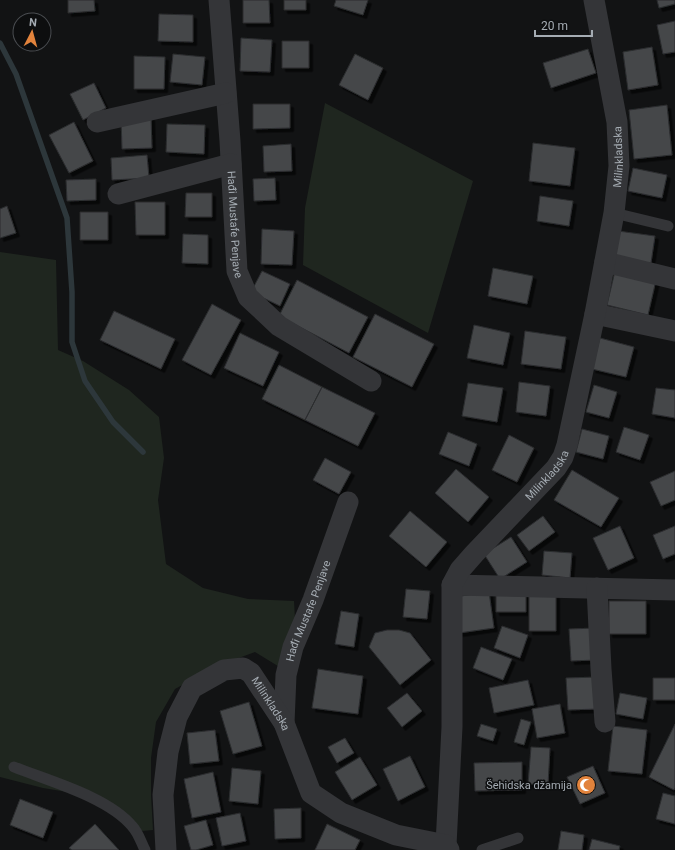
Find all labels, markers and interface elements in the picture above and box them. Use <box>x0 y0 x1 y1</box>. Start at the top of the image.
north arrow <box>12 12 52 52</box>
scale bar <box>535 12 592 38</box>
text: N <box>28 16 38 29</box>
text: 20 m <box>541 19 568 33</box>
street label: Milinkladska <box>611 126 626 188</box>
street label: Hađi Mustafe Penjave <box>225 170 245 280</box>
street label: Milinkladska <box>523 449 572 503</box>
street label: Hađi Mustafe Penjave <box>284 558 334 663</box>
street label: Milinkladska <box>248 675 292 732</box>
mosque icon: Šehidska džamija <box>575 774 597 796</box>
place label: Šehidska džamija <box>486 779 572 792</box>

